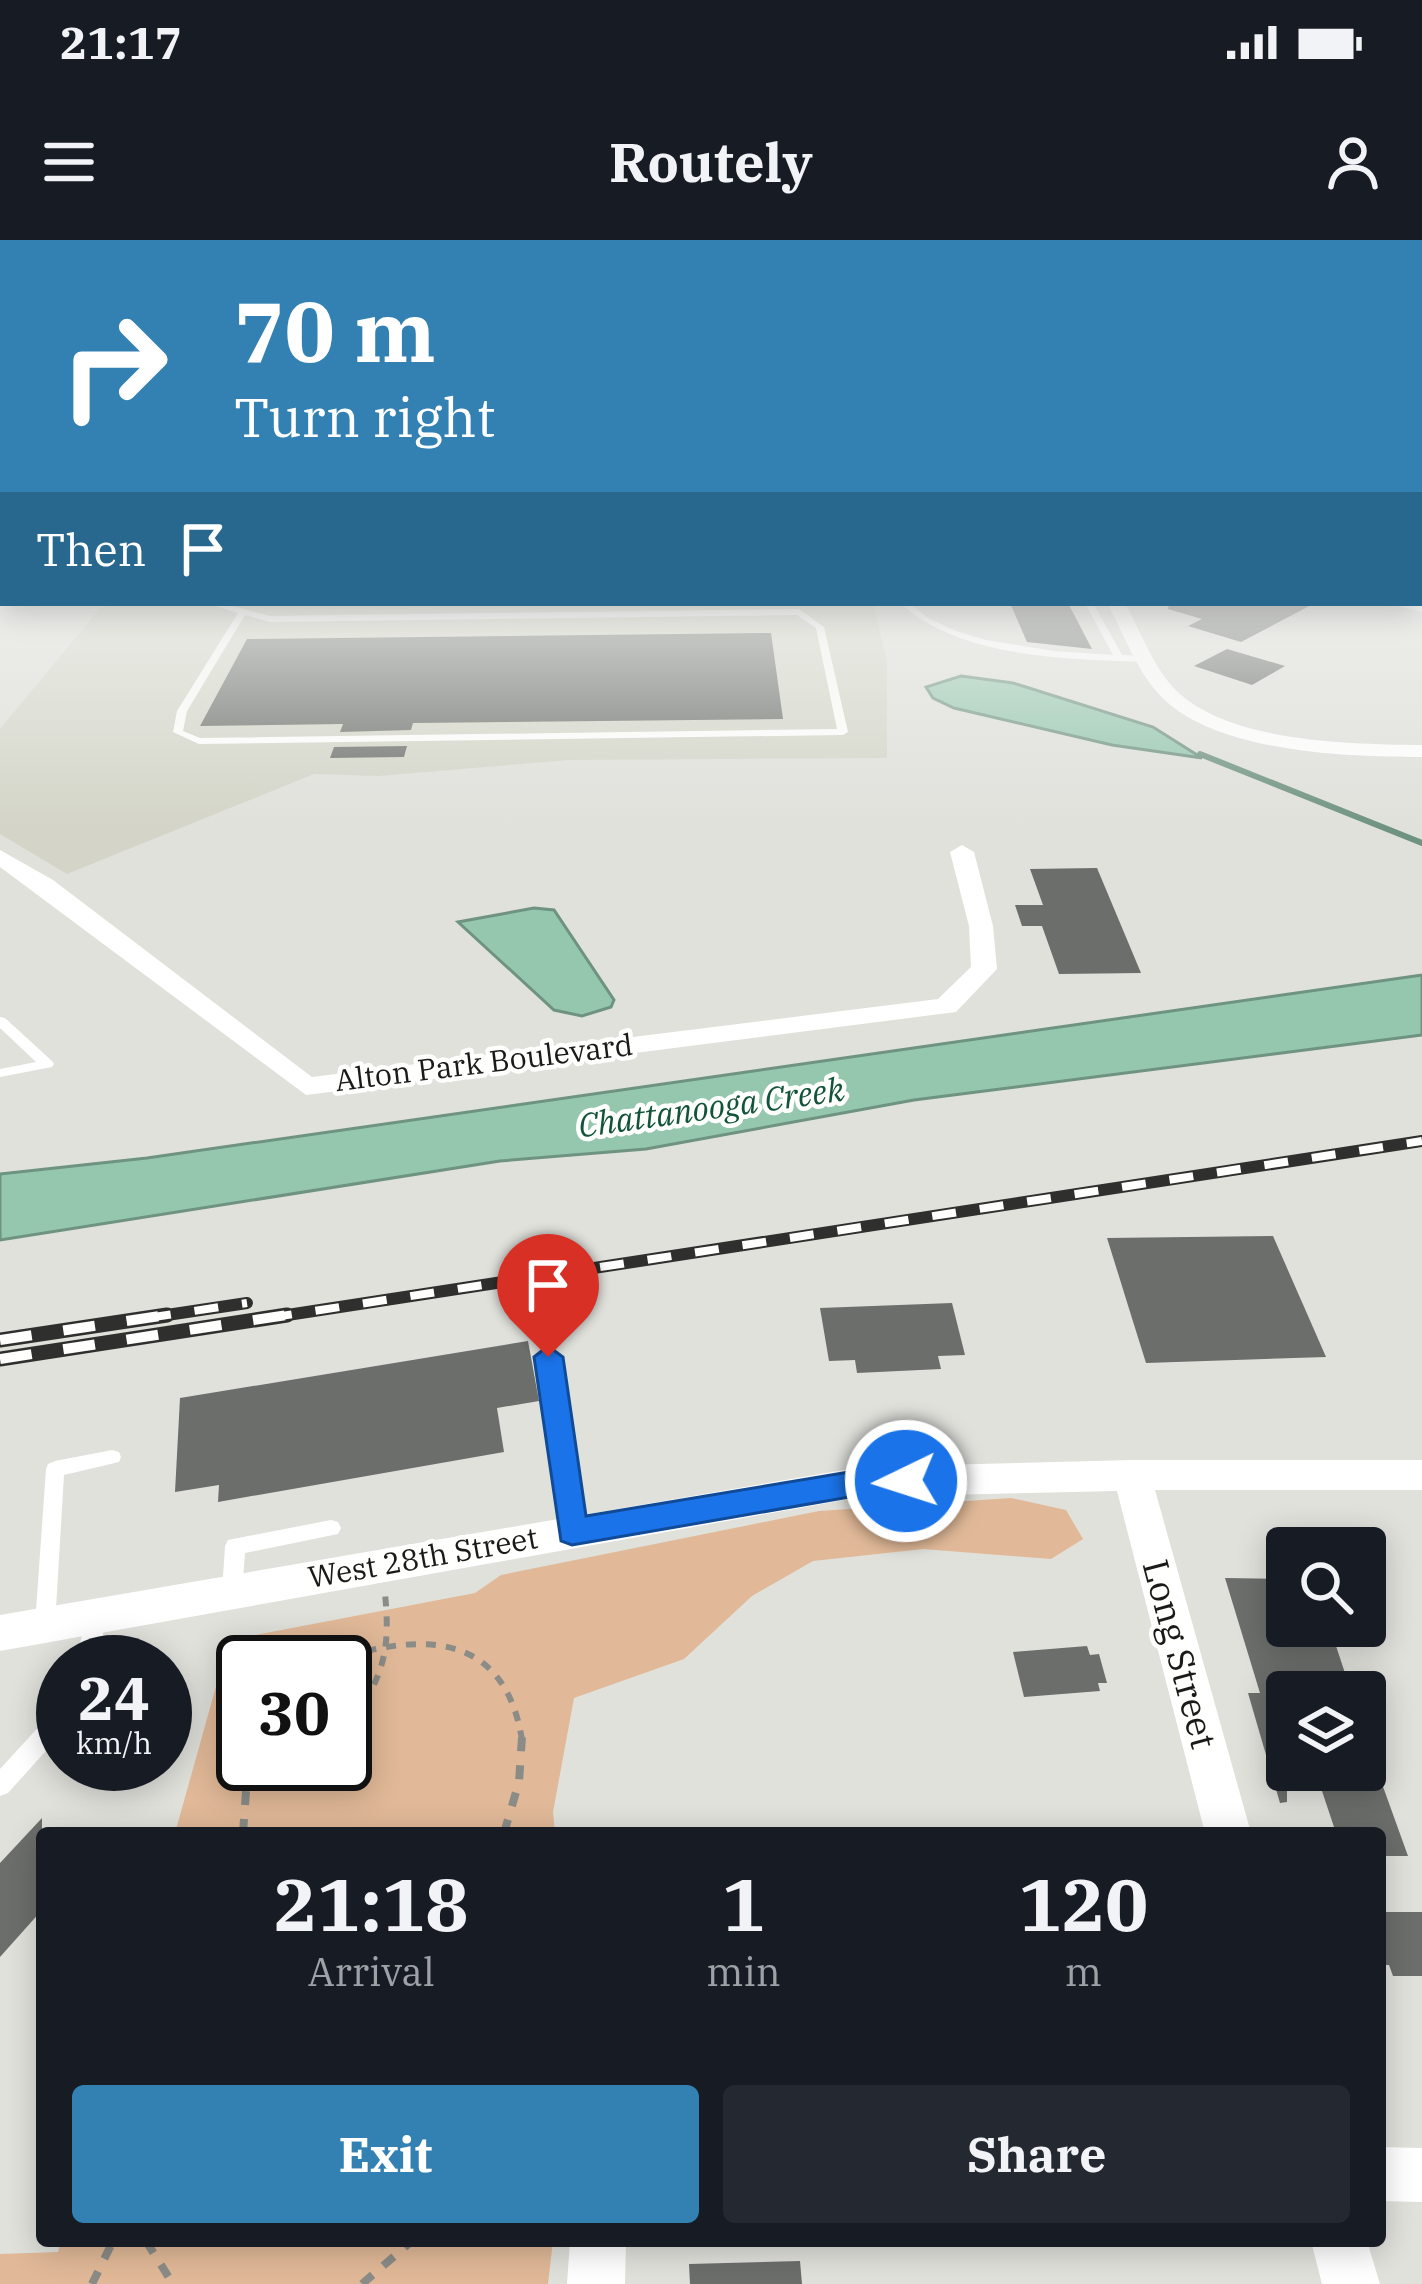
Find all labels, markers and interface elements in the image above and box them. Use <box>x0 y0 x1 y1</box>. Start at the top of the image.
text: 21:17 <box>60 13 182 71</box>
text: Routely <box>609 127 813 197</box>
icon: menu <box>36 129 102 195</box>
icon: person <box>1320 129 1386 195</box>
text: 70 m <box>234 276 436 385</box>
icon: right <box>36 288 192 444</box>
text: Turn right <box>234 382 496 452</box>
icon: arrive <box>170 516 236 582</box>
text: Then <box>36 520 146 578</box>
street label: Alton Park Boulevard <box>333 1024 635 1099</box>
water label: Chattanooga Creek <box>575 1066 847 1146</box>
pin <box>497 1234 599 1357</box>
icon: arrive <box>515 1252 581 1318</box>
position arrow <box>843 1418 969 1544</box>
street label: West 28th Street <box>305 1517 541 1596</box>
map controls <box>1266 1527 1386 1791</box>
button: search <box>1266 1527 1386 1647</box>
street label: Long Street <box>1133 1554 1228 1754</box>
speed limit sign: 30 <box>216 1635 372 1791</box>
text: 24 <box>78 1658 150 1737</box>
button: layers <box>1266 1671 1386 1791</box>
text: km/h <box>76 1723 152 1762</box>
text: 21:18 <box>274 1857 468 1951</box>
text: 1 <box>722 1857 765 1951</box>
text: 120 <box>1019 1857 1148 1951</box>
text: Arrival <box>308 1946 435 1997</box>
text: min <box>706 1946 781 1997</box>
text: m <box>1065 1946 1102 1997</box>
button: Exit <box>72 2085 699 2223</box>
button: Share <box>723 2085 1350 2223</box>

